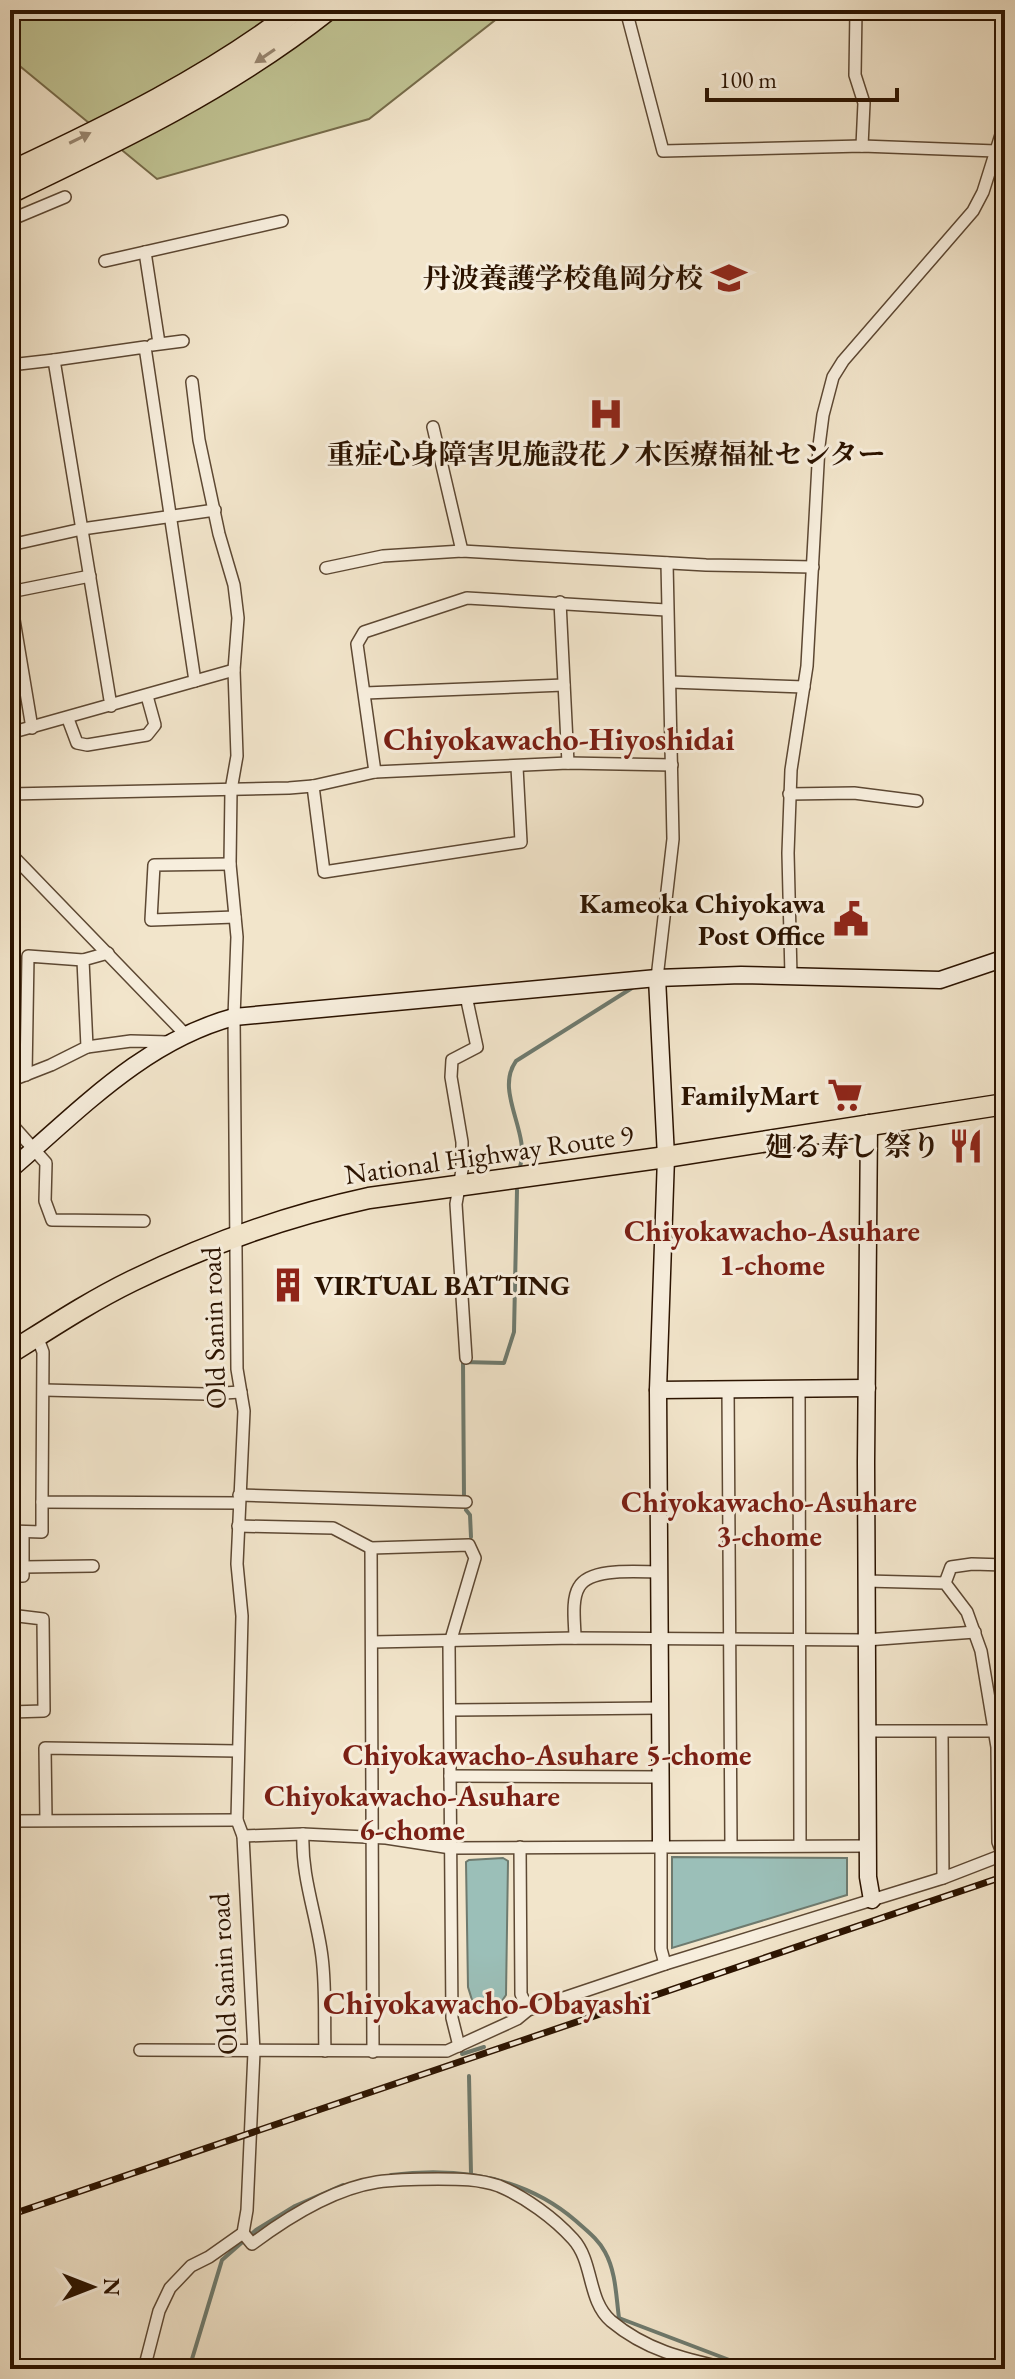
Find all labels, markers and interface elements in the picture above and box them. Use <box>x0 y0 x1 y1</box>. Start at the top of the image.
one-way arrow <box>255 49 276 64</box>
scale bar <box>707 52 897 102</box>
text: 100 m <box>719 64 777 95</box>
one-way arrow <box>69 131 92 145</box>
school or university icon: 丹波養護学校亀岡分校 <box>710 259 748 297</box>
place label: 丹波養護学校亀岡分校 <box>423 260 703 296</box>
hospital icon: 重症心身障害児施設花ノ木医療福祉センター <box>587 395 625 433</box>
place label: 重症心身障害児施設花ノ木医療福祉センター <box>327 436 885 472</box>
district label: Chiyokawacho-Hiyoshidai <box>383 718 735 760</box>
place label: Kameoka Chiyokawa Post Office <box>579 885 826 953</box>
public building icon: Kameoka Chiyokawa Post Office <box>832 900 870 938</box>
supermarket icon: FamilyMart <box>826 1076 864 1114</box>
place label: FamilyMart <box>681 1077 819 1113</box>
street label: National Highway Route 9 <box>342 1116 636 1192</box>
restaurant icon: 廻る寿し 祭り <box>947 1127 985 1165</box>
place label: 廻る寿し 祭り <box>765 1128 940 1164</box>
district label: Chiyokawacho-Asuhare 1-chome <box>624 1211 920 1284</box>
street label: Old Sanin road <box>192 1246 234 1410</box>
building icon: VIRTUAL BATTING <box>269 1266 307 1304</box>
place label: VIRTUAL BATTING <box>314 1267 570 1303</box>
district label: Chiyokawacho-Asuhare 3-chome <box>621 1482 917 1555</box>
district label: Chiyokawacho-Asuhare 5-chome <box>342 1735 752 1774</box>
district label: Chiyokawacho-Asuhare 6-chome <box>264 1776 560 1849</box>
street label: Old Sanin road <box>201 1891 245 2056</box>
district label: Chiyokawacho-Obayashi <box>323 1982 651 2024</box>
north arrow <box>52 2247 132 2327</box>
text: N <box>97 2278 126 2296</box>

